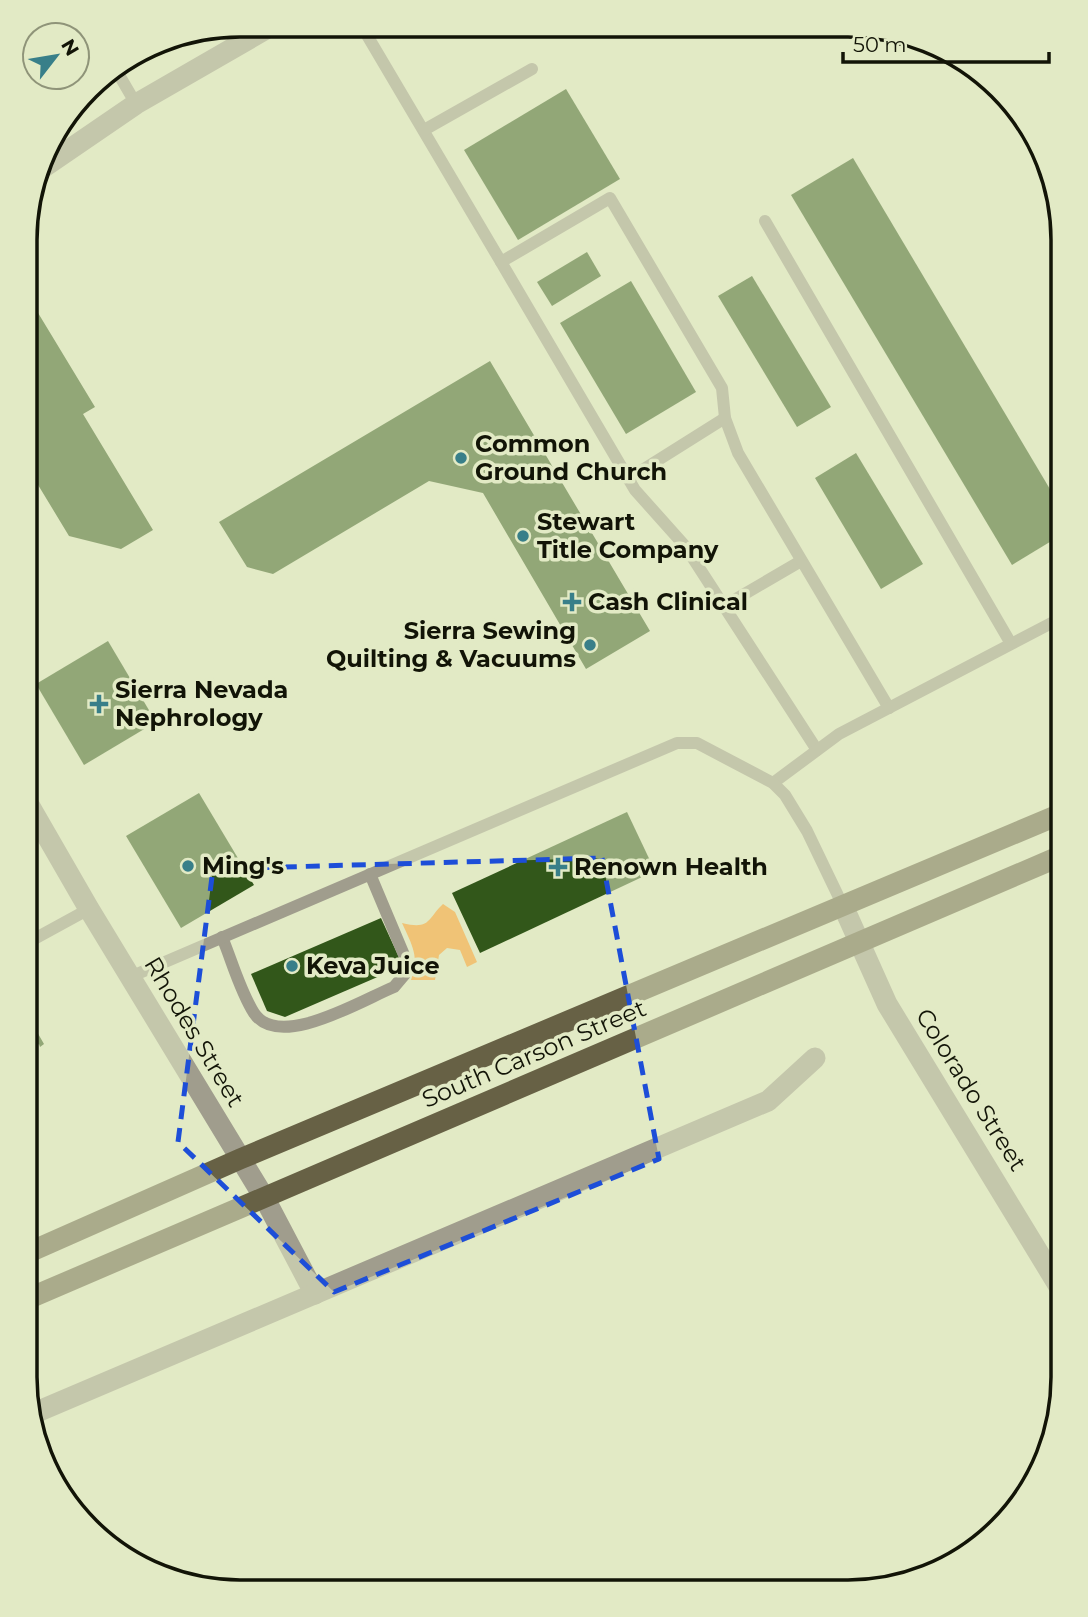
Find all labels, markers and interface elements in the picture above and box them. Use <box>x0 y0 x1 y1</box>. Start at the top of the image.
north arrow <box>21 21 91 91</box>
scale bar <box>843 21 1050 65</box>
text: 50 m <box>853 32 907 57</box>
text: N <box>56 35 84 60</box>
place label: Common Ground Church <box>475 429 667 486</box>
marker: Common Ground Church <box>453 450 469 466</box>
place label: Stewart Title Company <box>537 507 719 564</box>
marker: Stewart Title Company <box>515 528 531 544</box>
place label: Cash Clinical <box>588 587 748 616</box>
marker: Cash Clinical <box>562 592 582 612</box>
place label: Sierra Sewing Quilting & Vacuums <box>326 616 576 673</box>
marker: Sierra Sewing Quilting & Vacuums <box>582 637 598 653</box>
place label: Sierra Nevada Nephrology <box>115 675 288 732</box>
marker: Sierra Nevada Nephrology <box>89 694 109 714</box>
place label: Ming's <box>202 851 284 880</box>
place label: Renown Health <box>574 852 768 881</box>
marker: Renown Health <box>548 857 568 877</box>
marker: Ming's <box>180 858 196 874</box>
street label: Rhodes Street <box>138 951 251 1112</box>
place label: Keva Juice <box>306 951 440 980</box>
marker: Keva Juice <box>284 958 300 974</box>
street label: South Carson Street <box>417 993 650 1114</box>
street label: Colorado Street <box>910 1003 1033 1177</box>

